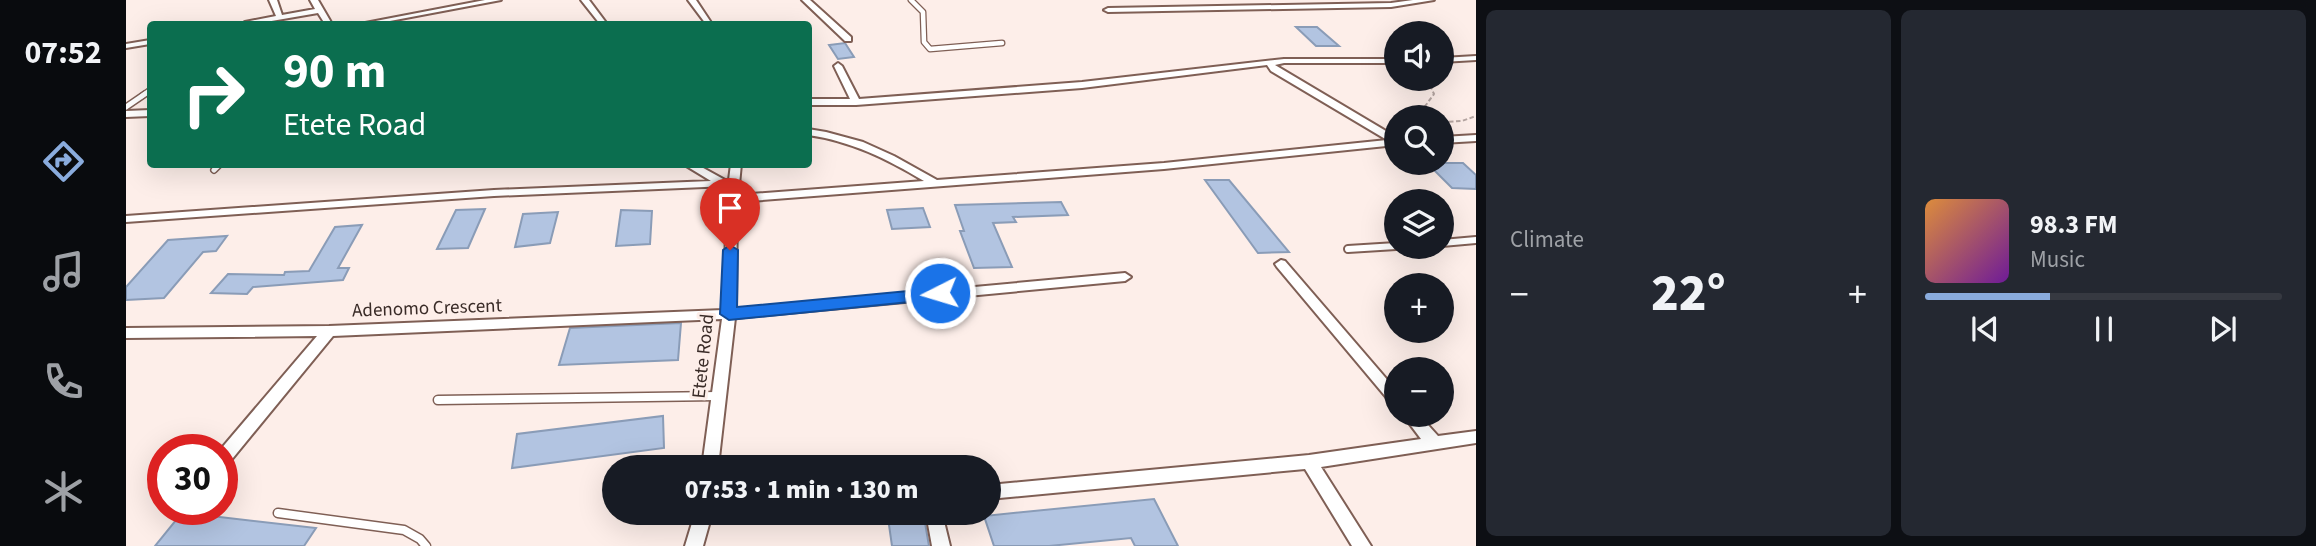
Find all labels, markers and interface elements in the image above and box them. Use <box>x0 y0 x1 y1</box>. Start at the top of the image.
map controls <box>1384 21 1454 427</box>
button: sound <box>1384 21 1454 91</box>
text: 07:52 <box>24 30 102 76</box>
text: 90 m <box>283 37 387 107</box>
icon: right <box>168 49 259 140</box>
text: Etete Road <box>283 102 426 148</box>
button: search <box>1384 105 1454 175</box>
icon: directions <box>39 137 88 186</box>
pin <box>700 178 760 250</box>
icon: arrive <box>711 189 749 227</box>
button: layers <box>1384 189 1454 259</box>
text: 98.3 FM <box>2030 206 2118 243</box>
text: Climate <box>1510 223 1584 256</box>
text: Music <box>2030 243 2085 276</box>
icon: music <box>39 247 88 296</box>
position arrow <box>903 256 977 330</box>
text: 22° <box>1651 257 1726 331</box>
text: − <box>1510 268 1529 322</box>
text: + <box>1848 268 1867 322</box>
button: + <box>1384 273 1454 343</box>
street label: Adenomo Crescent <box>352 292 503 325</box>
icon: previous <box>1966 310 2004 348</box>
icon: pause <box>2085 310 2123 348</box>
icon: next <box>2204 310 2242 348</box>
street label: Etete Road <box>686 312 721 400</box>
icon: phone <box>39 357 88 406</box>
button: − <box>1384 357 1454 427</box>
speed limit sign: 30 <box>147 434 238 525</box>
icon: climate <box>39 467 88 516</box>
text: 07:53 · 1 min · 130 m <box>685 471 918 508</box>

